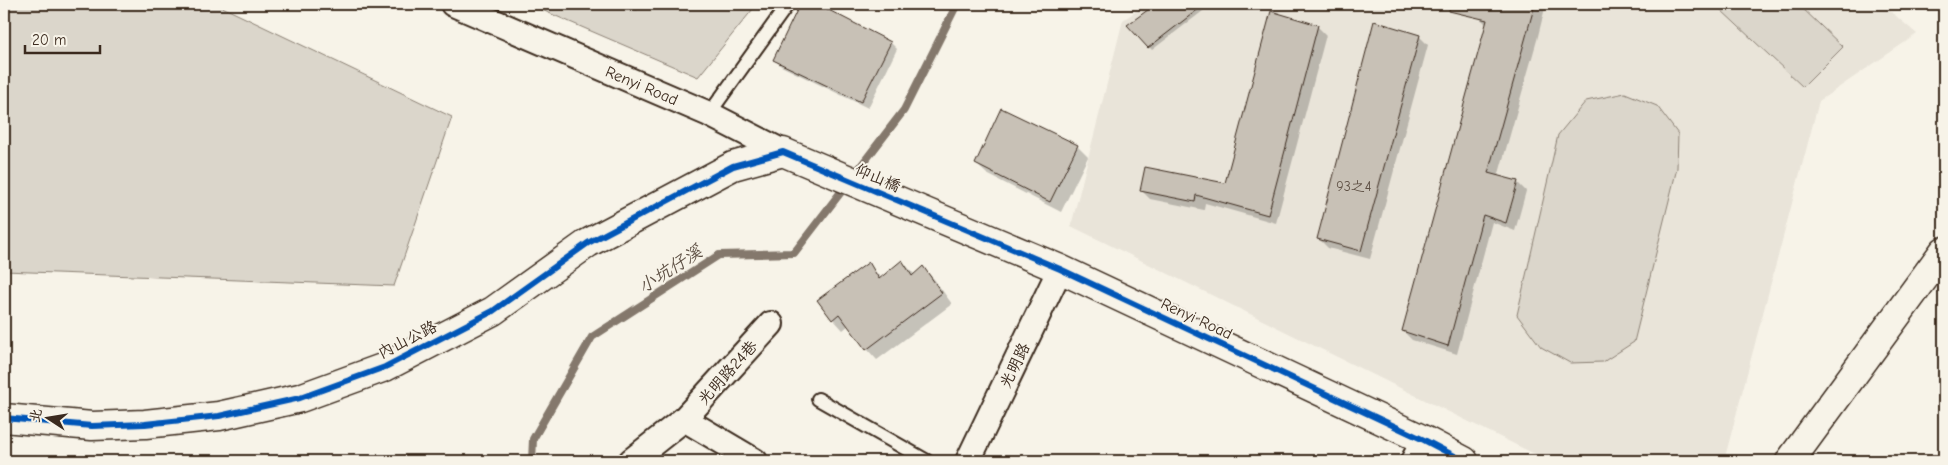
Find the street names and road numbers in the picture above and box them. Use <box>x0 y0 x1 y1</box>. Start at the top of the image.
street label: Renyi Road <box>603 63 681 109</box>
street label: 仰山橋 <box>852 160 903 196</box>
street label: Renyi Road <box>1158 295 1235 343</box>
street label: 內山公路 <box>375 317 440 362</box>
street label: 光明路24巷 <box>694 337 761 408</box>
street label: 光明路 <box>996 340 1034 391</box>

